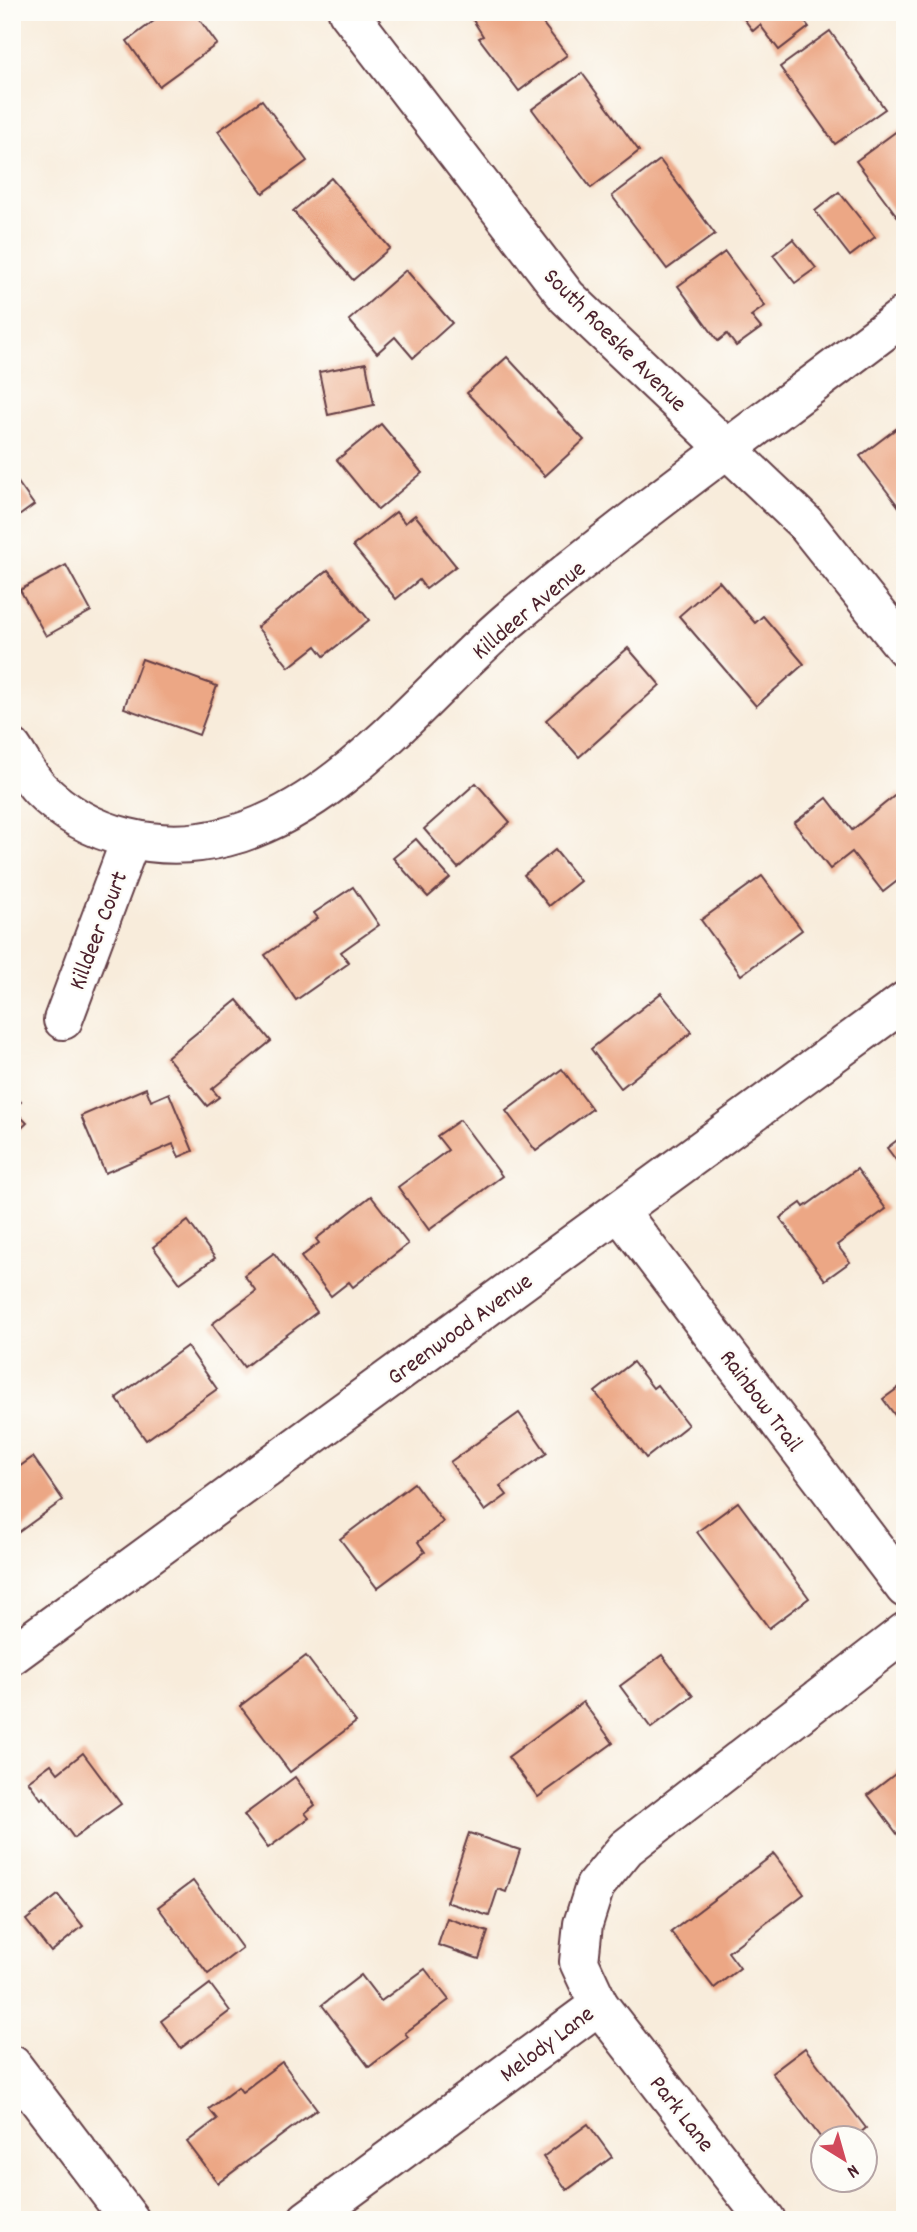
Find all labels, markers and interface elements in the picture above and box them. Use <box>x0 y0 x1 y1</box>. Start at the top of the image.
street label: South Roeske Avenue <box>534 261 694 421</box>
street label: Killdeer Avenue <box>466 553 594 669</box>
street label: Killdeer Court <box>62 867 138 995</box>
street label: Greenwood Avenue <box>381 1266 541 1395</box>
street label: Rainbow Trail <box>710 1344 810 1460</box>
street label: Melody Lane <box>494 1999 602 2092</box>
street label: Park Lane <box>640 2069 721 2160</box>
north arrow <box>808 2124 878 2194</box>
text: N <box>840 2156 864 2183</box>

